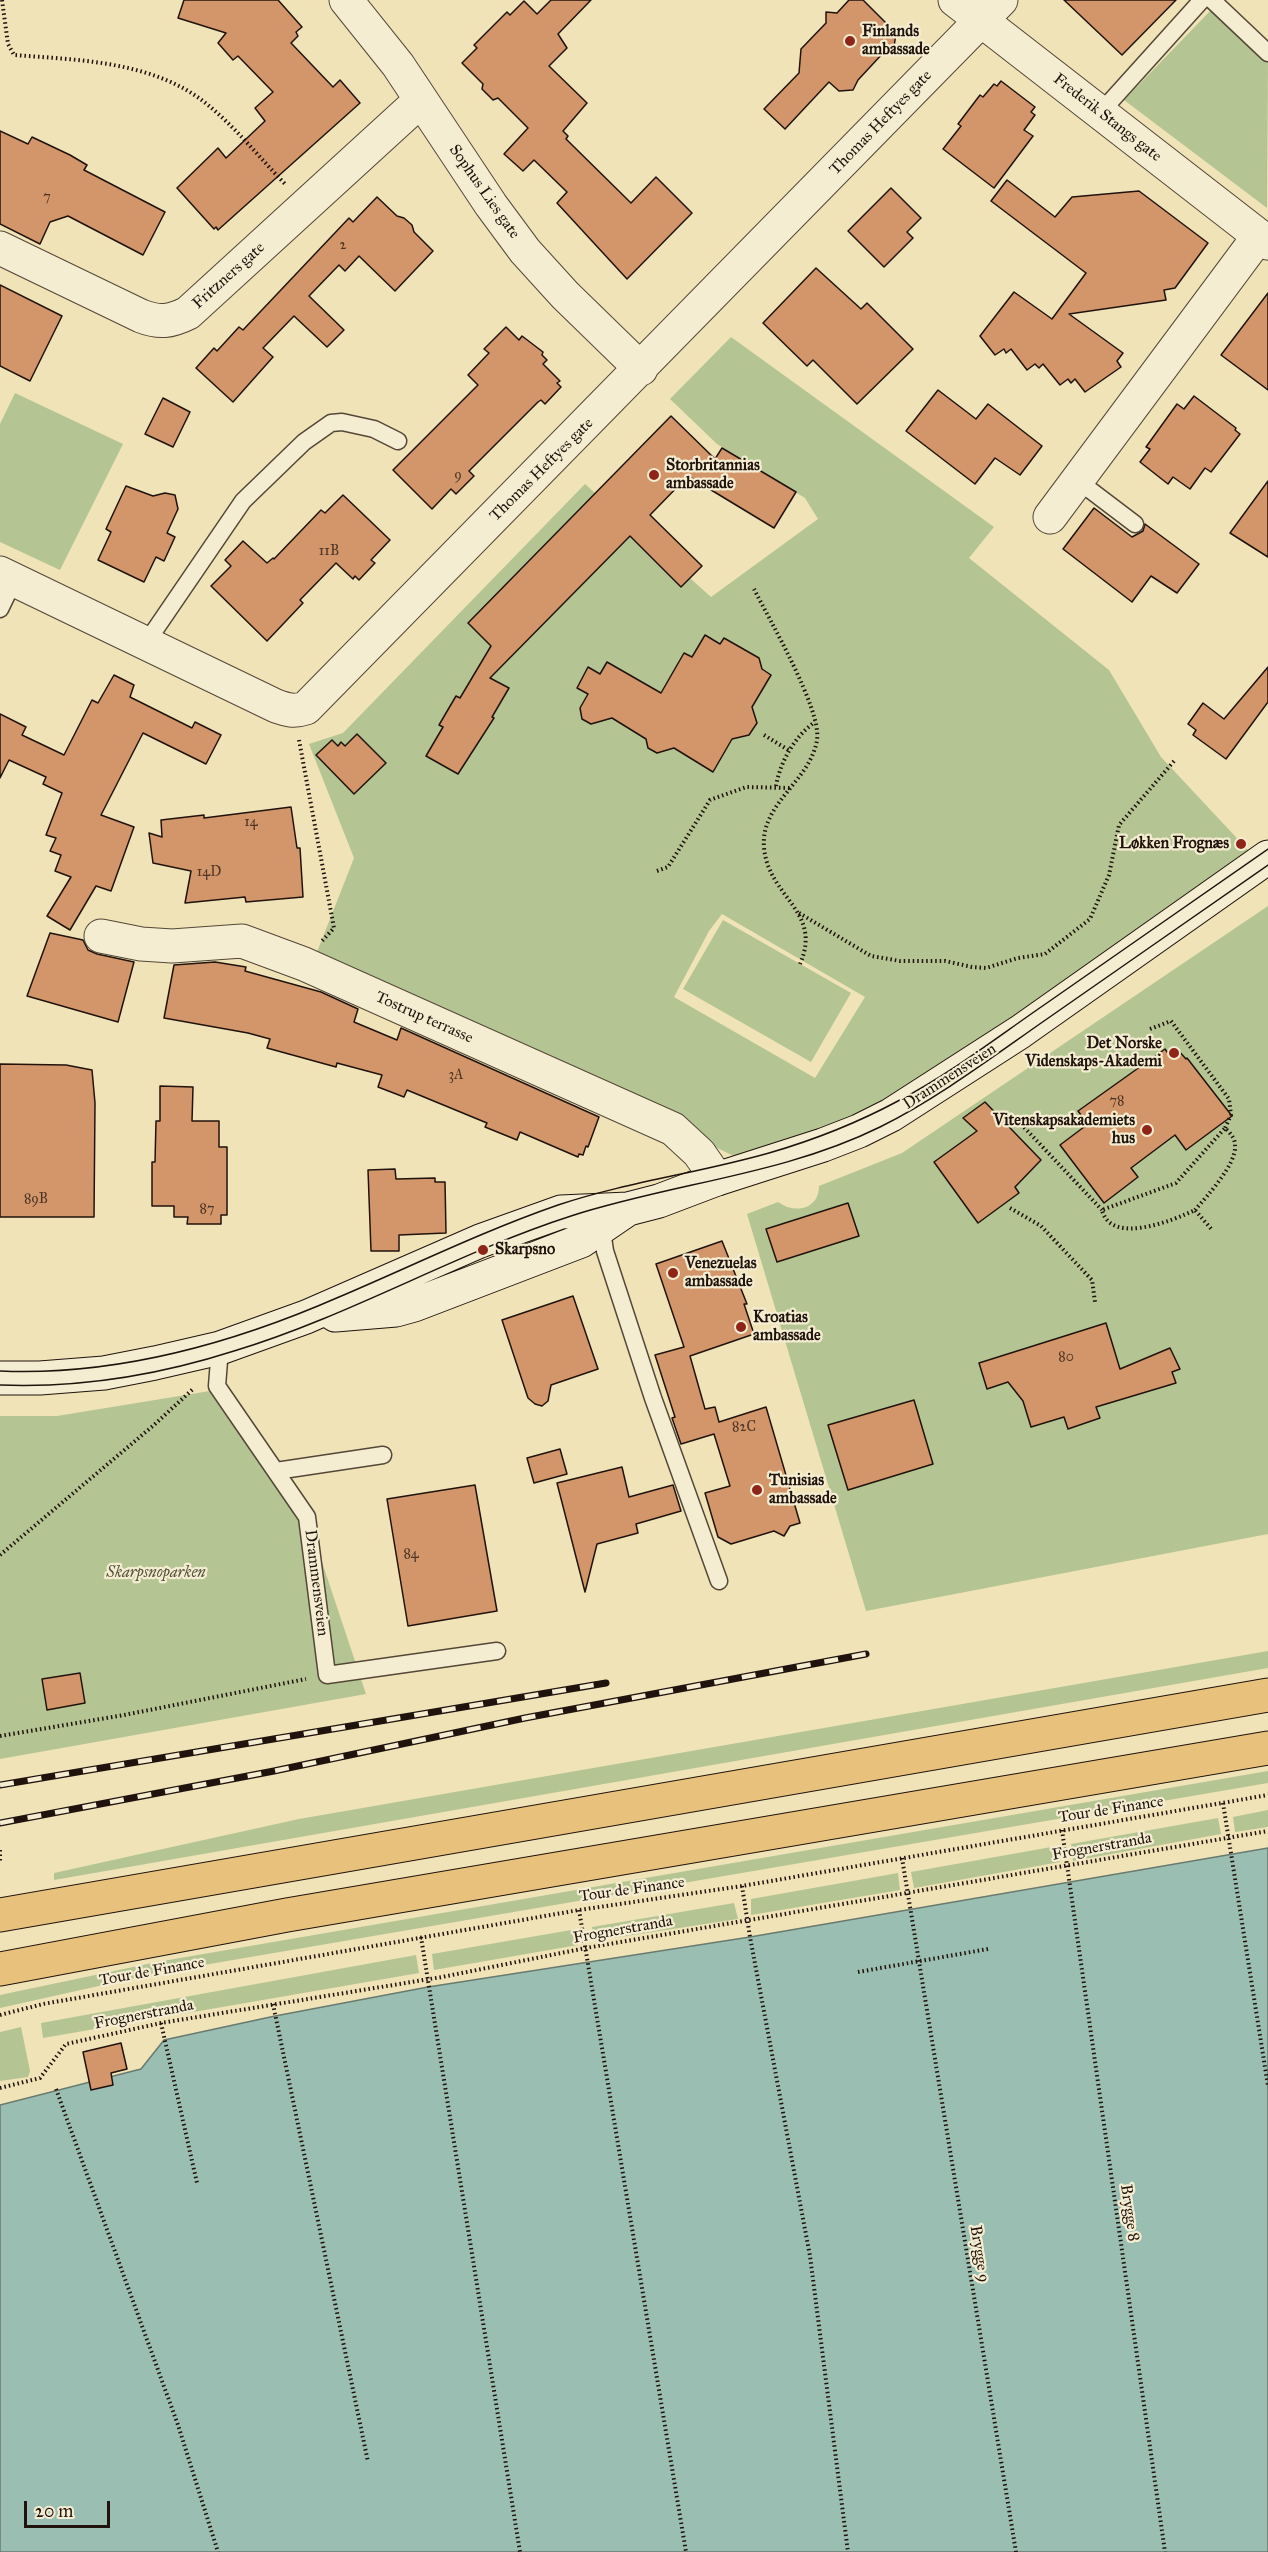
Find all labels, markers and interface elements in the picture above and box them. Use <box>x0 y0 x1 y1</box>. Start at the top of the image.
place label: Finlands ambassade <box>862 22 930 60</box>
marker: Finlands ambassade <box>843 34 857 48</box>
street label: Thomas Heftyes gate <box>826 66 936 180</box>
street label: Frederik Stangs gate <box>1049 70 1165 166</box>
street label: Sophus Lies gate <box>444 141 524 243</box>
house number: 7 <box>43 190 51 206</box>
house number: 2 <box>340 238 346 254</box>
street label: Fritzners gate <box>189 239 269 313</box>
street label: Thomas Heftyes gate <box>486 414 598 526</box>
place label: Storbritannias ambassade <box>666 456 760 494</box>
house number: 9 <box>454 468 462 484</box>
marker: Storbritannias ambassade <box>647 468 661 482</box>
house number: 11B <box>319 544 339 560</box>
house number: 14 <box>244 815 258 831</box>
place label: Løkken Frognæs <box>1119 834 1229 854</box>
marker: Løkken Frognæs <box>1234 837 1248 851</box>
house number: 14D <box>197 865 221 881</box>
street label: Tostrup terrasse <box>372 988 476 1048</box>
place label: Det Norske Videnskaps-Akademi <box>1025 1034 1162 1072</box>
street label: Drammensveien <box>900 1040 1000 1114</box>
marker: Det Norske Videnskaps-Akademi <box>1167 1046 1181 1060</box>
house number: 3A <box>448 1068 464 1084</box>
house number: 78 <box>1110 1094 1124 1110</box>
place label: Vitenskapsakademiets hus <box>993 1111 1135 1149</box>
marker: Vitenskapsakademiets hus <box>1140 1123 1154 1137</box>
house number: 89B <box>24 1192 48 1208</box>
house number: 87 <box>200 1202 214 1218</box>
place label: Skarpsno <box>495 1240 555 1260</box>
marker: Skarpsno <box>476 1243 490 1257</box>
place label: Venezuelas ambassade <box>685 1254 756 1292</box>
marker: Venezuelas ambassade <box>666 1266 680 1280</box>
place label: Kroatias ambassade <box>753 1308 821 1346</box>
marker: Kroatias ambassade <box>734 1320 748 1334</box>
house number: 80 <box>1058 1350 1074 1366</box>
house number: 82C <box>732 1420 756 1436</box>
place label: Tunisias ambassade <box>769 1471 837 1509</box>
marker: Tunisias ambassade <box>750 1483 764 1497</box>
street label: Drammensveien <box>300 1529 332 1637</box>
house number: 84 <box>403 1547 419 1563</box>
park label: Skarpsnoparken <box>106 1563 206 1583</box>
street label: Tour de Finance <box>1057 1792 1165 1828</box>
street label: Frognerstranda <box>1051 1829 1153 1865</box>
street label: Tour de Finance <box>578 1873 686 1907</box>
street label: Frognerstranda <box>572 1912 674 1948</box>
street label: Tour de Finance <box>98 1953 206 1991</box>
street label: Frognerstranda <box>93 1996 195 2034</box>
street label: Brygge 8 <box>1115 2183 1143 2243</box>
street label: Brygge 9 <box>965 2224 993 2284</box>
scale bar <box>27 2489 112 2527</box>
text: 20 m <box>35 2500 73 2522</box>

